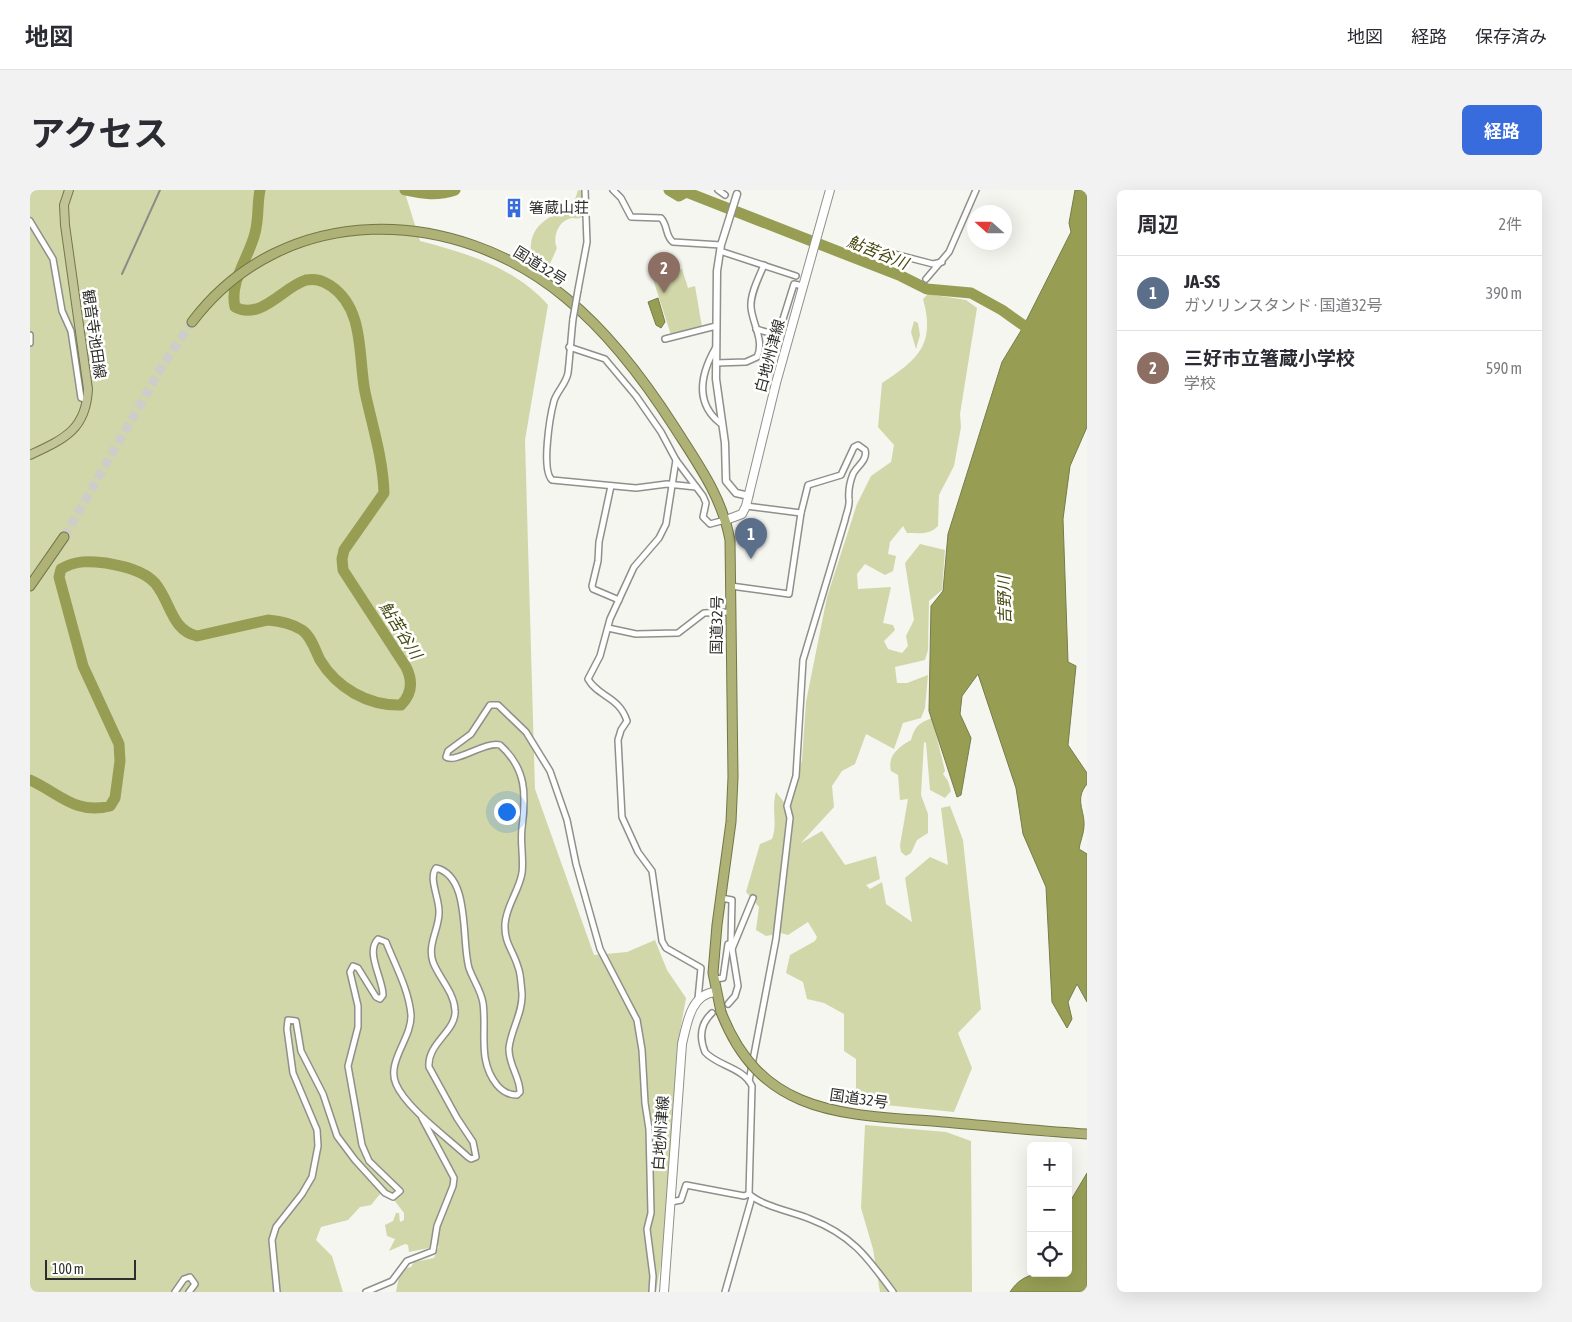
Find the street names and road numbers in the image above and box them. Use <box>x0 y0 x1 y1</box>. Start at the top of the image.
street label: 国道32号 <box>511 243 570 288</box>
street label: 観音寺池田線 <box>80 288 109 380</box>
street label: 白地州津線 <box>752 317 787 394</box>
street label: 国道32号 <box>707 595 726 655</box>
street label: 国道32号 <box>829 1086 890 1111</box>
street label: 白地州津線 <box>649 1095 672 1171</box>

